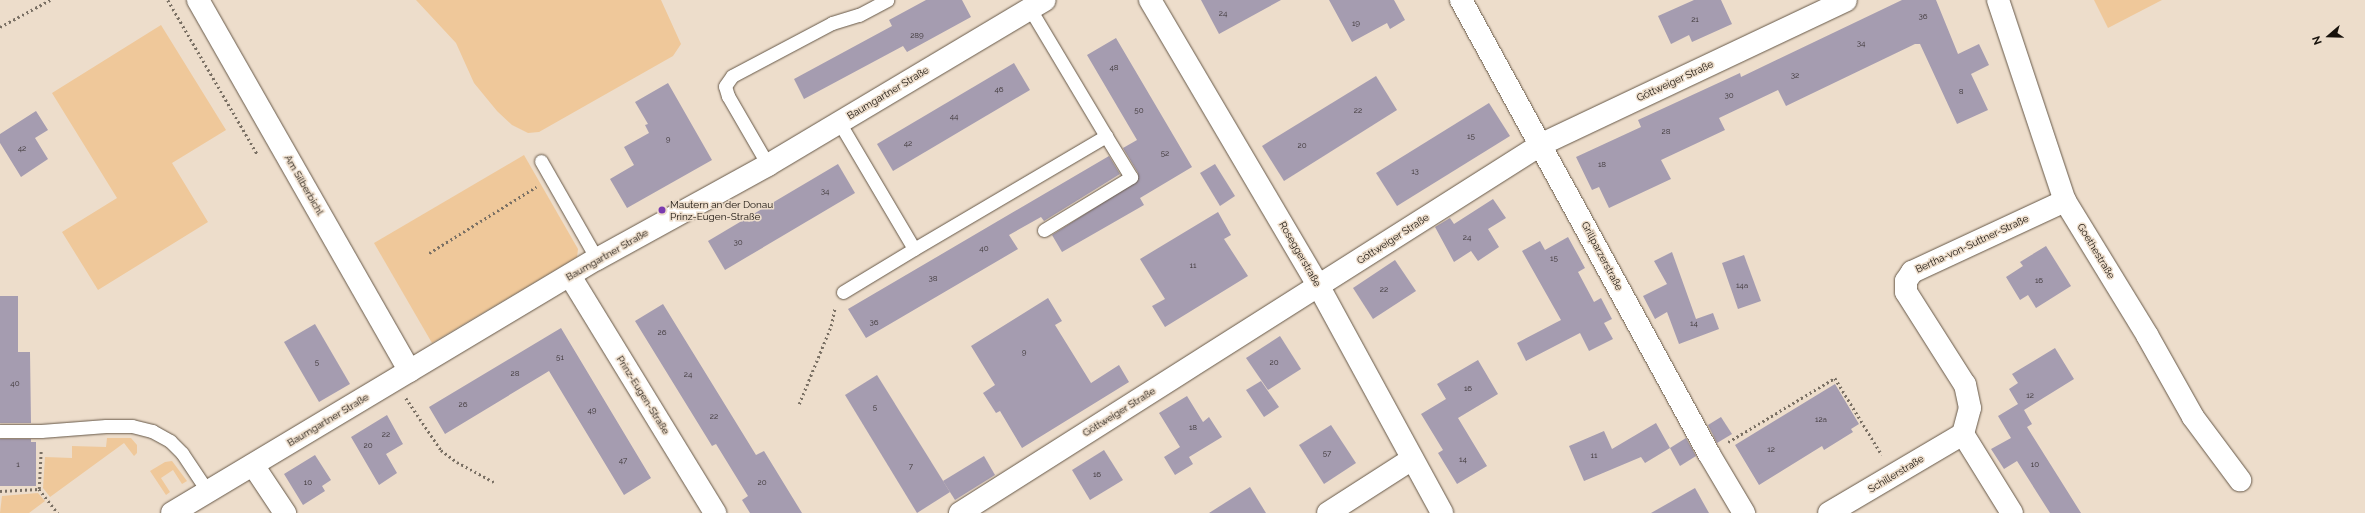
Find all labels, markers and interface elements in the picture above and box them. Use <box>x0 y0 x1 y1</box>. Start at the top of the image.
house number: 24 <box>1219 9 1227 19</box>
house number: 36 <box>1918 12 1928 22</box>
house number: 21 <box>1691 15 1699 25</box>
north arrow <box>2309 16 2349 56</box>
house number: 19 <box>1352 19 1360 29</box>
house number: 289 <box>910 31 924 41</box>
text: N <box>2310 34 2325 46</box>
house number: 34 <box>1857 39 1865 49</box>
street label: Göttweiger Straße <box>1635 58 1715 104</box>
house number: 48 <box>1109 63 1119 73</box>
street label: Baumgartner Straße <box>845 64 931 122</box>
house number: 32 <box>1791 71 1799 81</box>
house number: 46 <box>994 85 1004 95</box>
house number: 8 <box>1959 87 1963 97</box>
house number: 30 <box>1724 91 1734 101</box>
house number: 50 <box>1134 106 1144 116</box>
house number: 22 <box>1354 106 1362 116</box>
house number: 44 <box>950 112 958 122</box>
house number: 28 <box>1662 127 1670 137</box>
house number: 15 <box>1467 132 1475 142</box>
house number: 9 <box>666 135 670 145</box>
house number: 42 <box>904 139 912 149</box>
house number: 20 <box>1297 141 1307 151</box>
house number: 42 <box>18 144 26 154</box>
house number: 52 <box>1161 149 1169 159</box>
street label: Am Silberbichl <box>282 153 326 217</box>
house number: 18 <box>1598 160 1606 170</box>
house number: 13 <box>1411 167 1419 177</box>
house number: 34 <box>821 187 829 197</box>
place label: Mautern an der Donau Prinz-Eugen-Straße <box>670 198 773 222</box>
marker: Mautern an der Donau Prinz-Eugen-Straße <box>657 205 667 215</box>
street label: Göttweiger Straße <box>1355 211 1431 267</box>
street label: Bertha-von-Suttner-Straße <box>1914 212 2030 276</box>
street label: Roseggerstraße <box>1276 219 1324 289</box>
street label: Grillparzerstraße <box>1579 220 1625 292</box>
street label: Goethestraße <box>2075 221 2117 281</box>
street label: Baumgartner Straße <box>564 227 650 283</box>
house number: 24 <box>1463 233 1471 243</box>
house number: 30 <box>733 238 743 248</box>
house number: 40 <box>979 244 989 254</box>
house number: 15 <box>1550 254 1558 264</box>
house number: 11 <box>1190 261 1196 271</box>
house number: 38 <box>928 274 938 284</box>
house number: 16 <box>2035 276 2043 286</box>
house number: 14a <box>1736 281 1748 291</box>
house number: 22 <box>1380 285 1388 295</box>
house number: 36 <box>869 318 879 328</box>
house number: 14 <box>1690 319 1698 329</box>
house number: 26 <box>658 328 666 338</box>
house number: 9 <box>1022 348 1026 358</box>
house number: 51 <box>556 353 564 363</box>
street label: Prinz-Eugen-Straße <box>614 354 672 436</box>
house number: 5 <box>315 358 319 368</box>
house number: 20 <box>1269 358 1279 368</box>
house number: 28 <box>511 369 519 379</box>
house number: 24 <box>684 370 692 380</box>
house number: 40 <box>10 379 20 389</box>
house number: 16 <box>1464 384 1472 394</box>
street label: Göttweiger Straße <box>1080 385 1158 439</box>
street label: Baumgartner Straße <box>285 391 371 449</box>
house number: 12 <box>2026 391 2034 401</box>
house number: 26 <box>459 400 467 410</box>
house number: 5 <box>873 403 877 413</box>
house number: 49 <box>587 406 597 416</box>
house number: 22 <box>710 412 718 422</box>
house number: 12a <box>1815 415 1827 425</box>
house number: 18 <box>1189 423 1197 433</box>
house number: 22 <box>382 430 390 440</box>
house number: 20 <box>363 441 373 451</box>
house number: 12 <box>1767 445 1775 455</box>
house number: 57 <box>1323 449 1331 459</box>
house number: 11 <box>1591 451 1597 461</box>
street label: Schillerstraße <box>1866 453 1926 495</box>
house number: 14 <box>1459 455 1467 465</box>
house number: 47 <box>619 456 627 466</box>
house number: 1 <box>16 460 20 470</box>
house number: 10 <box>2031 460 2039 470</box>
house number: 7 <box>909 462 913 472</box>
house number: 16 <box>1093 470 1101 480</box>
house number: 10 <box>304 478 312 488</box>
house number: 20 <box>757 478 767 488</box>

